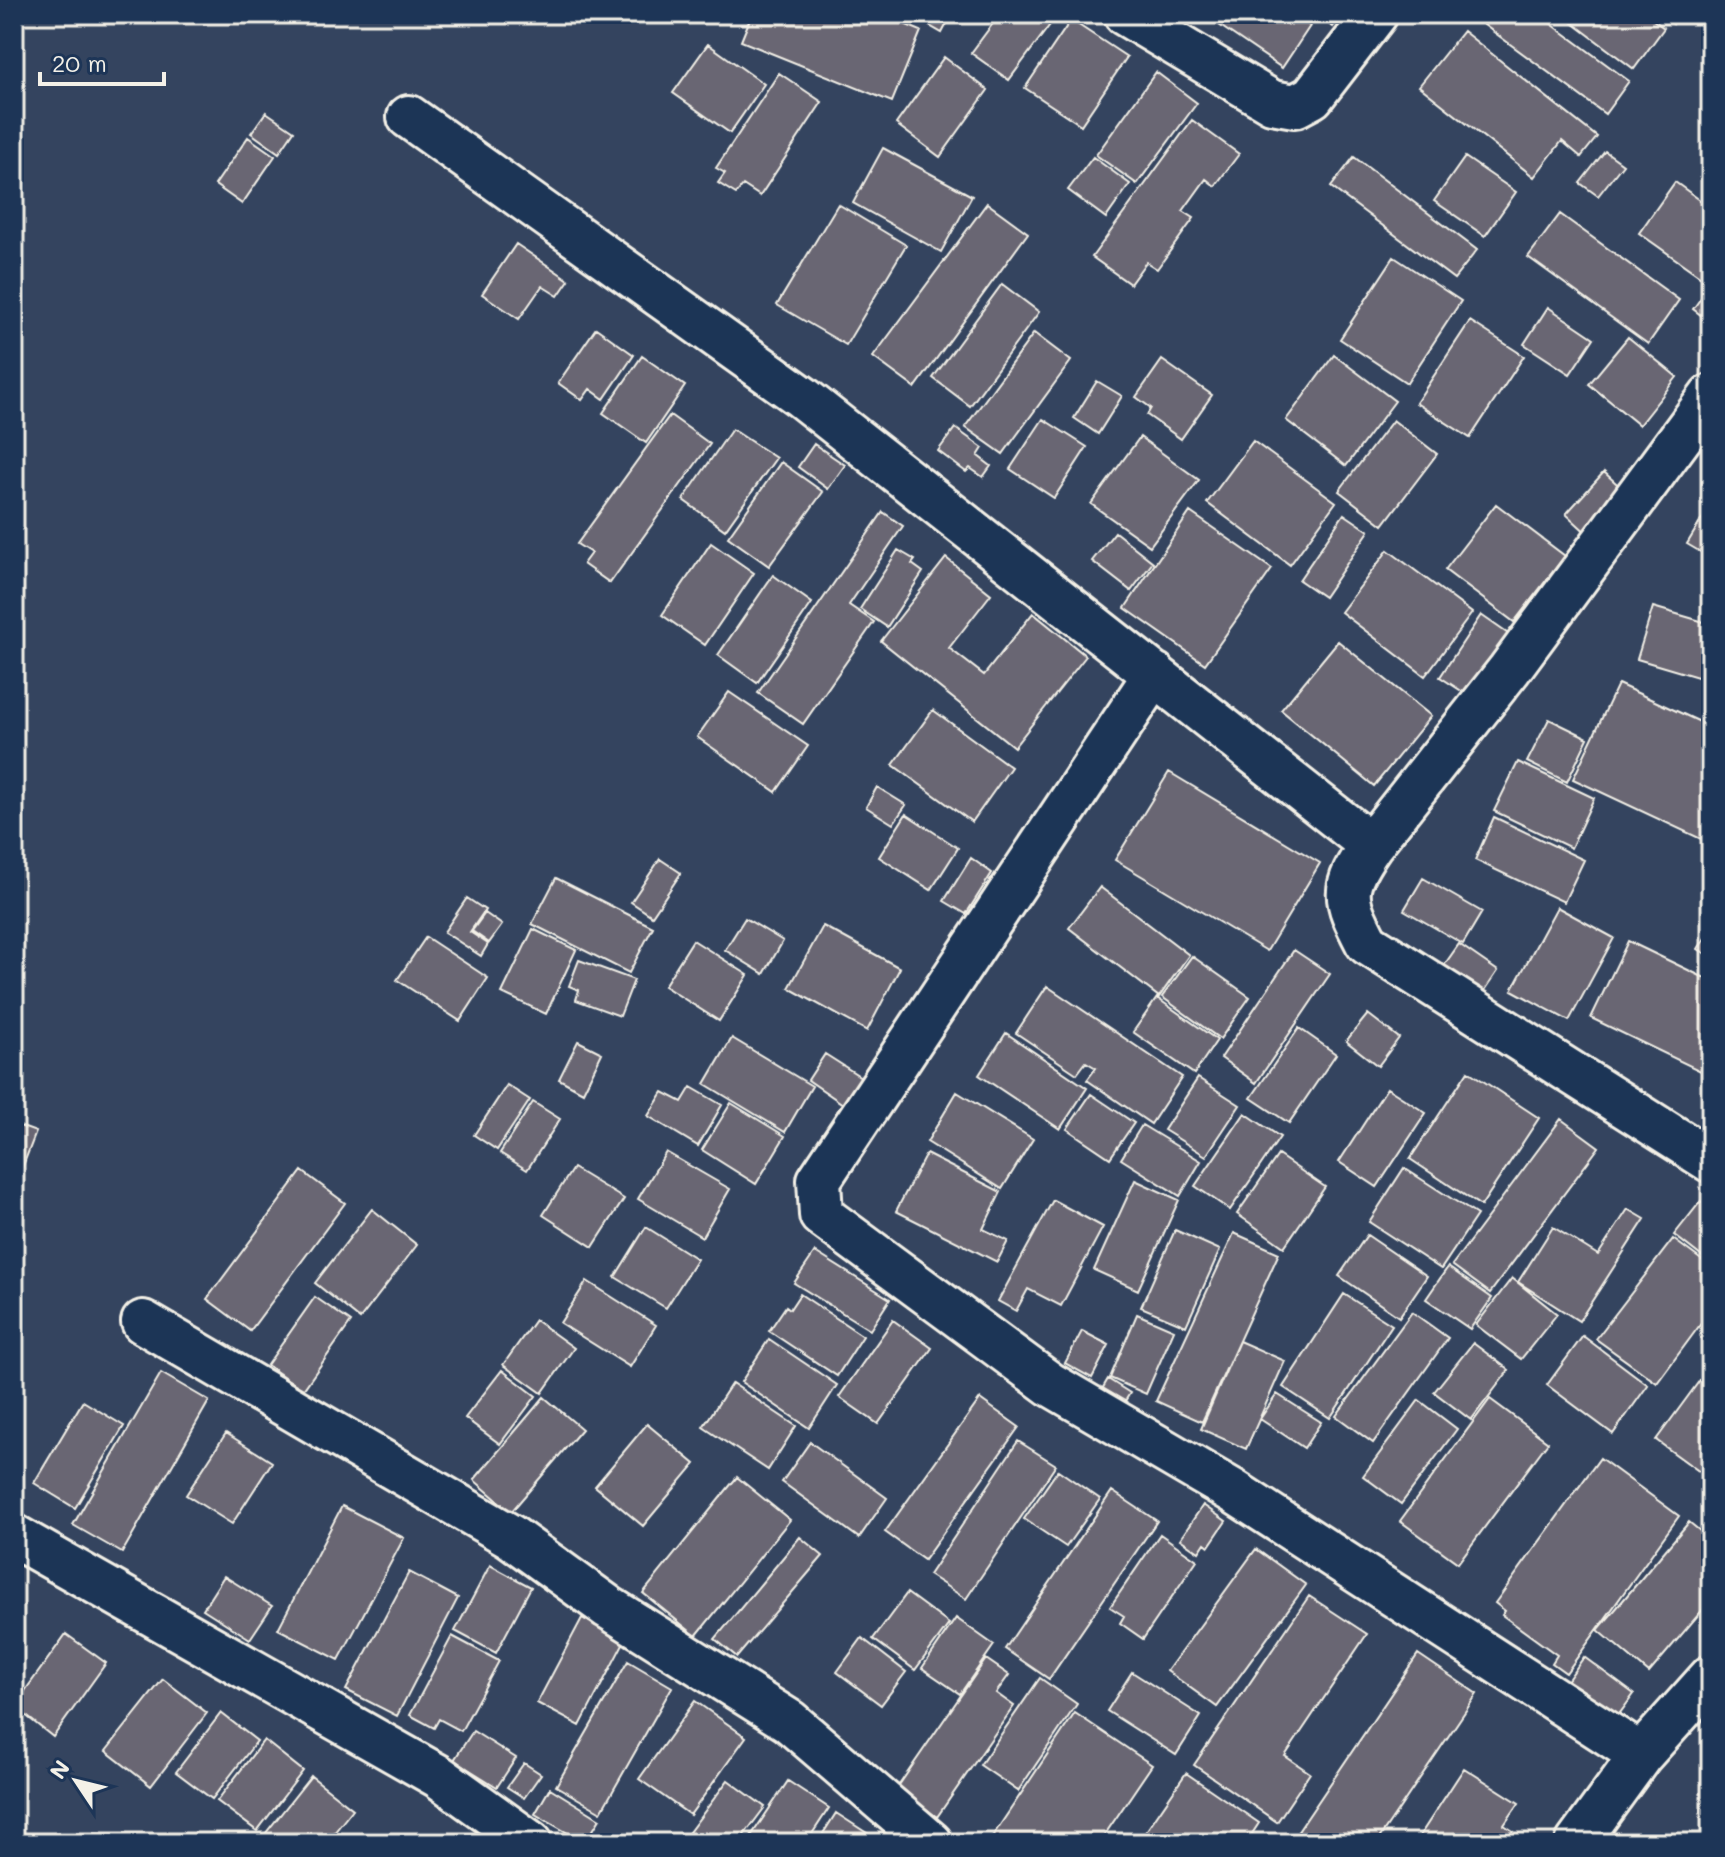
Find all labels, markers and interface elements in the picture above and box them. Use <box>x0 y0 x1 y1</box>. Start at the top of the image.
scale bar <box>40 36 164 86</box>
text: 20 m <box>52 47 107 78</box>
north arrow <box>36 1741 116 1821</box>
text: N <box>43 1754 76 1784</box>

